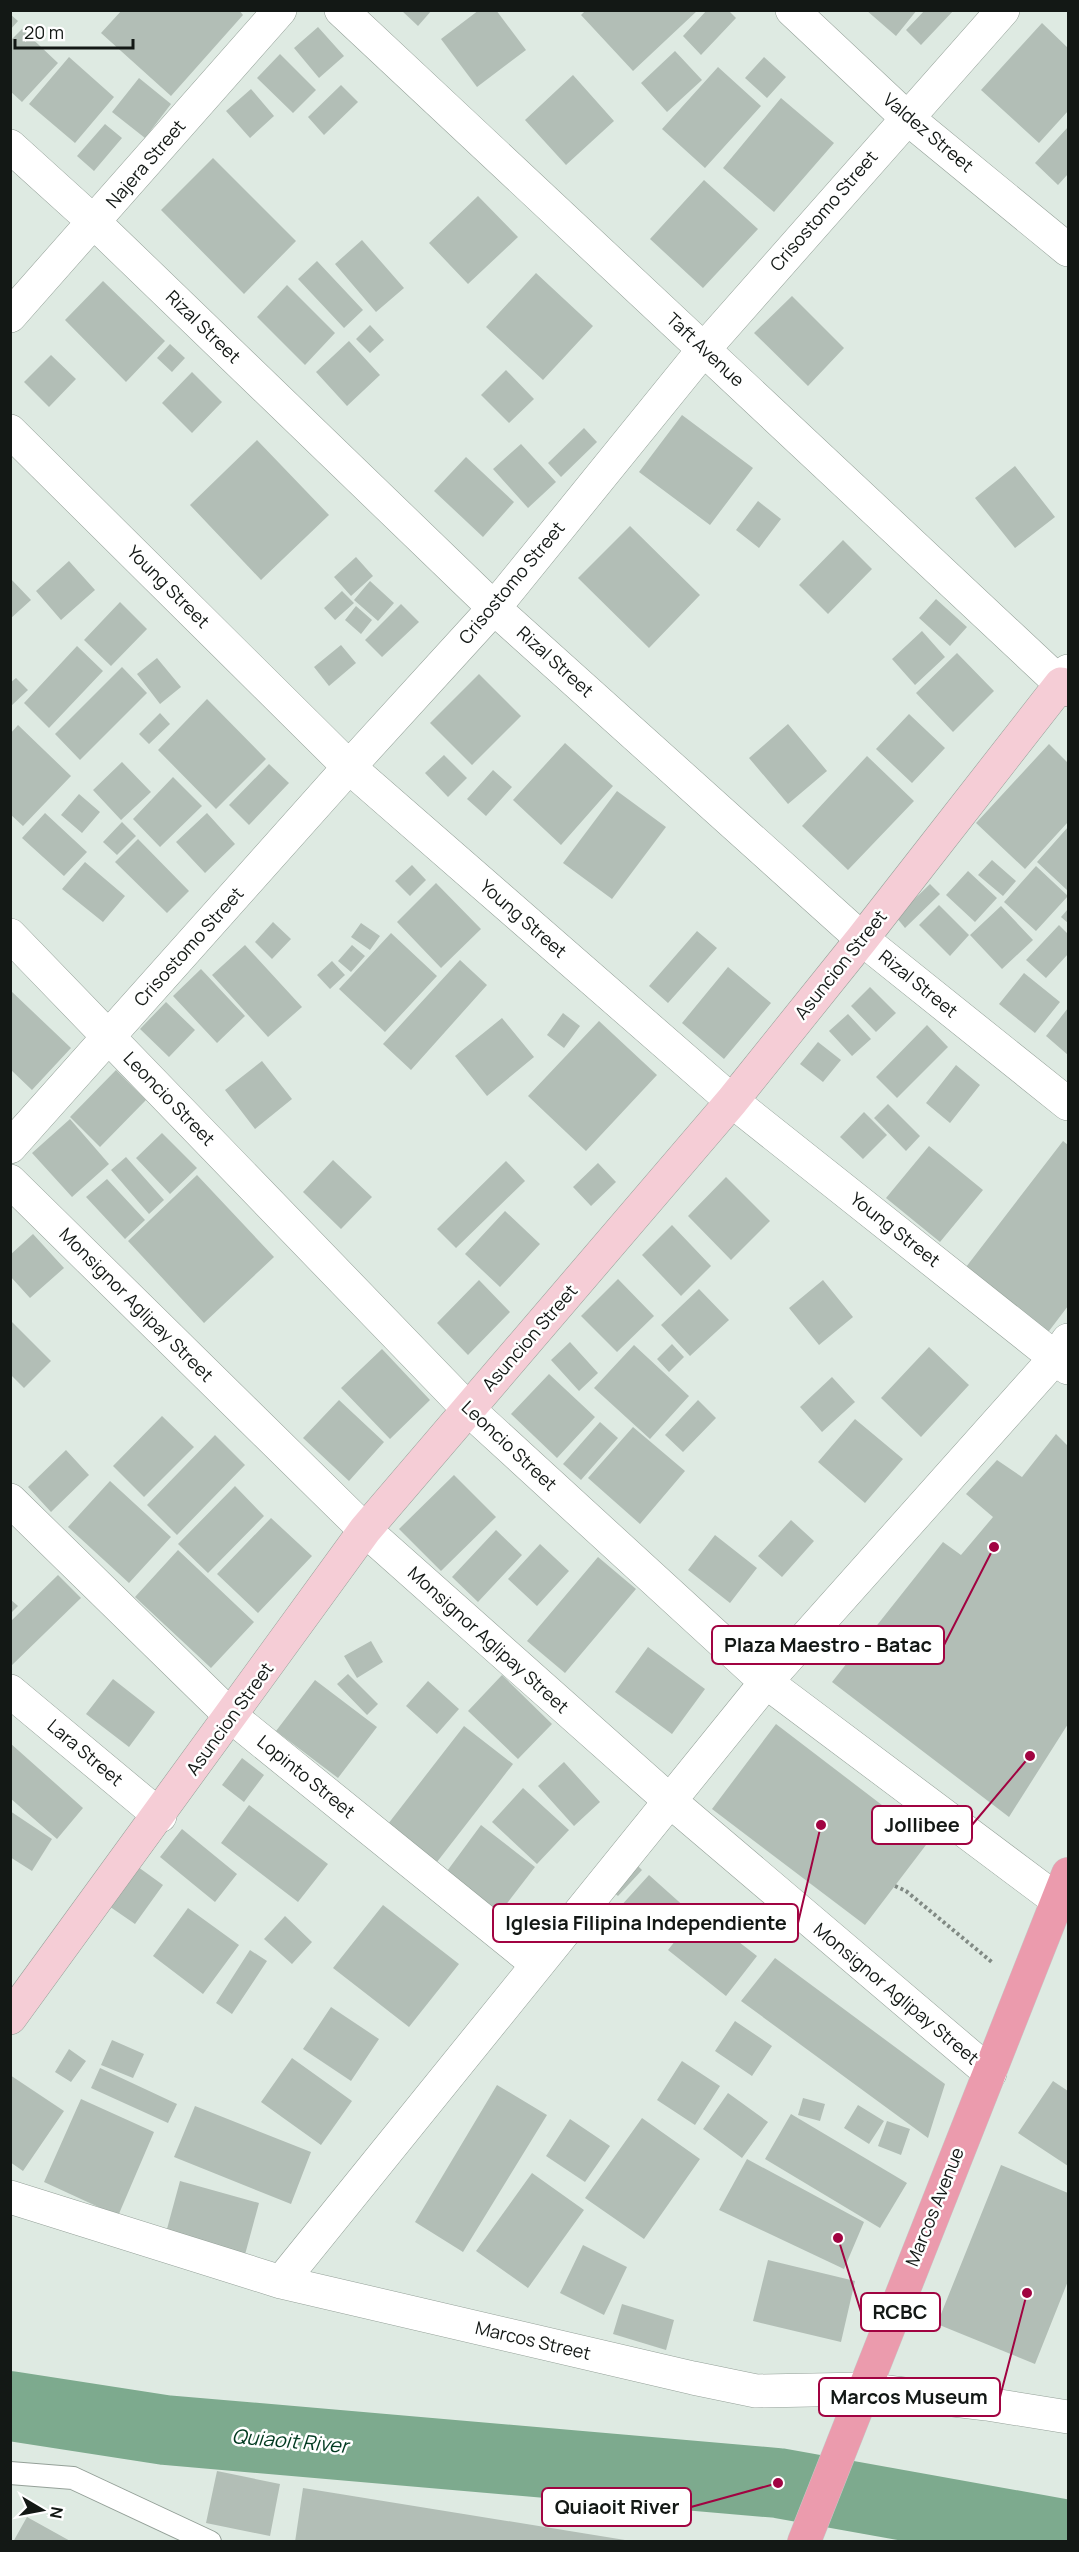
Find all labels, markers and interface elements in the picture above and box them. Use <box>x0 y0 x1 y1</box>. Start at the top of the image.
scale bar <box>15 12 134 50</box>
text: 20 m <box>24 20 64 44</box>
street label: Valdez Street <box>878 87 979 177</box>
street label: Najera Street <box>100 114 190 213</box>
street label: Crisostomo Street <box>764 145 882 276</box>
street label: Rizal Street <box>161 285 246 368</box>
street label: Taft Avenue <box>662 307 750 392</box>
street label: Crisostomo Street <box>453 516 570 649</box>
street label: Young Street <box>122 540 215 633</box>
street label: Rizal Street <box>512 620 599 702</box>
street label: Young Street <box>475 874 572 963</box>
street label: Crisostomo Street <box>128 882 248 1011</box>
street label: Asuncion Street <box>789 905 892 1024</box>
street label: Rizal Street <box>874 944 963 1023</box>
street label: Leoncio Street <box>119 1046 221 1151</box>
street label: Young Street <box>846 1187 945 1272</box>
street label: Monsignor Aglipay Street <box>54 1222 219 1387</box>
street label: Asuncion Street <box>476 1279 582 1396</box>
street label: Leoncio Street <box>457 1395 562 1496</box>
street label: Monsignor Aglipay Street <box>403 1561 574 1718</box>
callout: Plaza Maestro - Batac <box>712 1626 944 1664</box>
text: Plaza Maestro - Batac <box>724 1631 932 1658</box>
street label: Asuncion Street <box>180 1657 278 1780</box>
street label: Lara Street <box>43 1714 129 1791</box>
street label: Lopinto Street <box>253 1729 361 1823</box>
callout: Jollibee <box>872 1806 972 1844</box>
text: Jollibee <box>884 1811 960 1838</box>
callout: Iglesia Filipina Independiente <box>493 1904 798 1942</box>
text: Iglesia Filipina Independiente <box>505 1909 787 1936</box>
street label: Monsignor Aglipay Street <box>809 1917 984 2070</box>
street label: Marcos Avenue <box>899 2144 969 2270</box>
callout: RCBC <box>861 2293 940 2331</box>
text: RCBC <box>873 2298 927 2325</box>
street label: Marcos Street <box>473 2315 593 2365</box>
callout: Marcos Museum <box>819 2378 1000 2416</box>
text: Marcos Museum <box>830 2383 988 2410</box>
water label: Quiaoit River <box>231 2422 352 2459</box>
north arrow <box>12 2480 72 2540</box>
callout: Quiaoit River <box>542 2488 691 2526</box>
text: Quiaoit River <box>555 2493 679 2520</box>
text: N <box>45 2505 69 2520</box>

